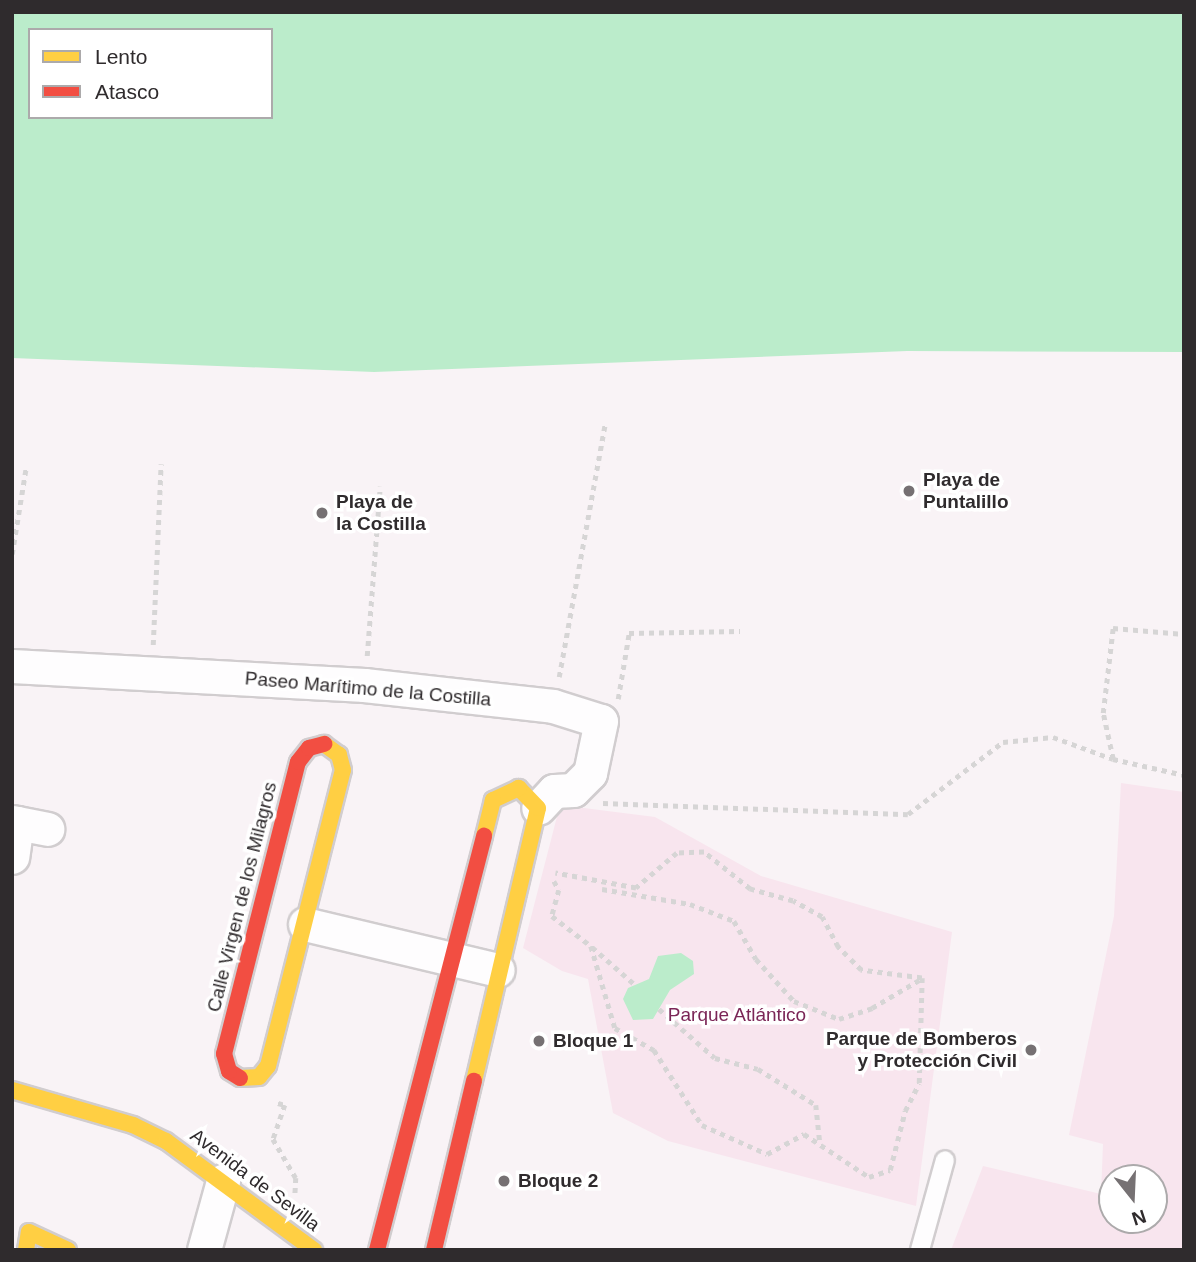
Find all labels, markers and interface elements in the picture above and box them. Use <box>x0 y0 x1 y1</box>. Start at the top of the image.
legend <box>28 28 273 119</box>
text: Lento <box>95 45 148 68</box>
text: Atasco <box>95 80 159 103</box>
place label: Playa de Puntalillo <box>923 469 1009 513</box>
marker: Playa de Puntalillo <box>901 483 917 499</box>
place label: Playa de la Costilla <box>336 491 426 535</box>
marker: Playa de la Costilla <box>314 505 330 521</box>
street label: Paseo Marítimo de la Costilla <box>244 667 492 711</box>
street label: Calle Virgen de los Milagros <box>202 780 282 1014</box>
park label: Parque Atlántico <box>667 1004 807 1026</box>
place label: Parque de Bomberos y Protección Civil <box>826 1028 1017 1072</box>
place label: Bloque 1 <box>553 1030 633 1052</box>
marker: Bloque 1 <box>531 1033 547 1049</box>
marker: Parque de Bomberos y Protección Civil <box>1023 1042 1039 1058</box>
street label: Avenida de Sevilla <box>186 1124 324 1236</box>
north arrow <box>1098 1164 1168 1234</box>
place label: Bloque 2 <box>518 1170 598 1192</box>
marker: Bloque 2 <box>496 1173 512 1189</box>
text: N <box>1129 1205 1149 1230</box>

